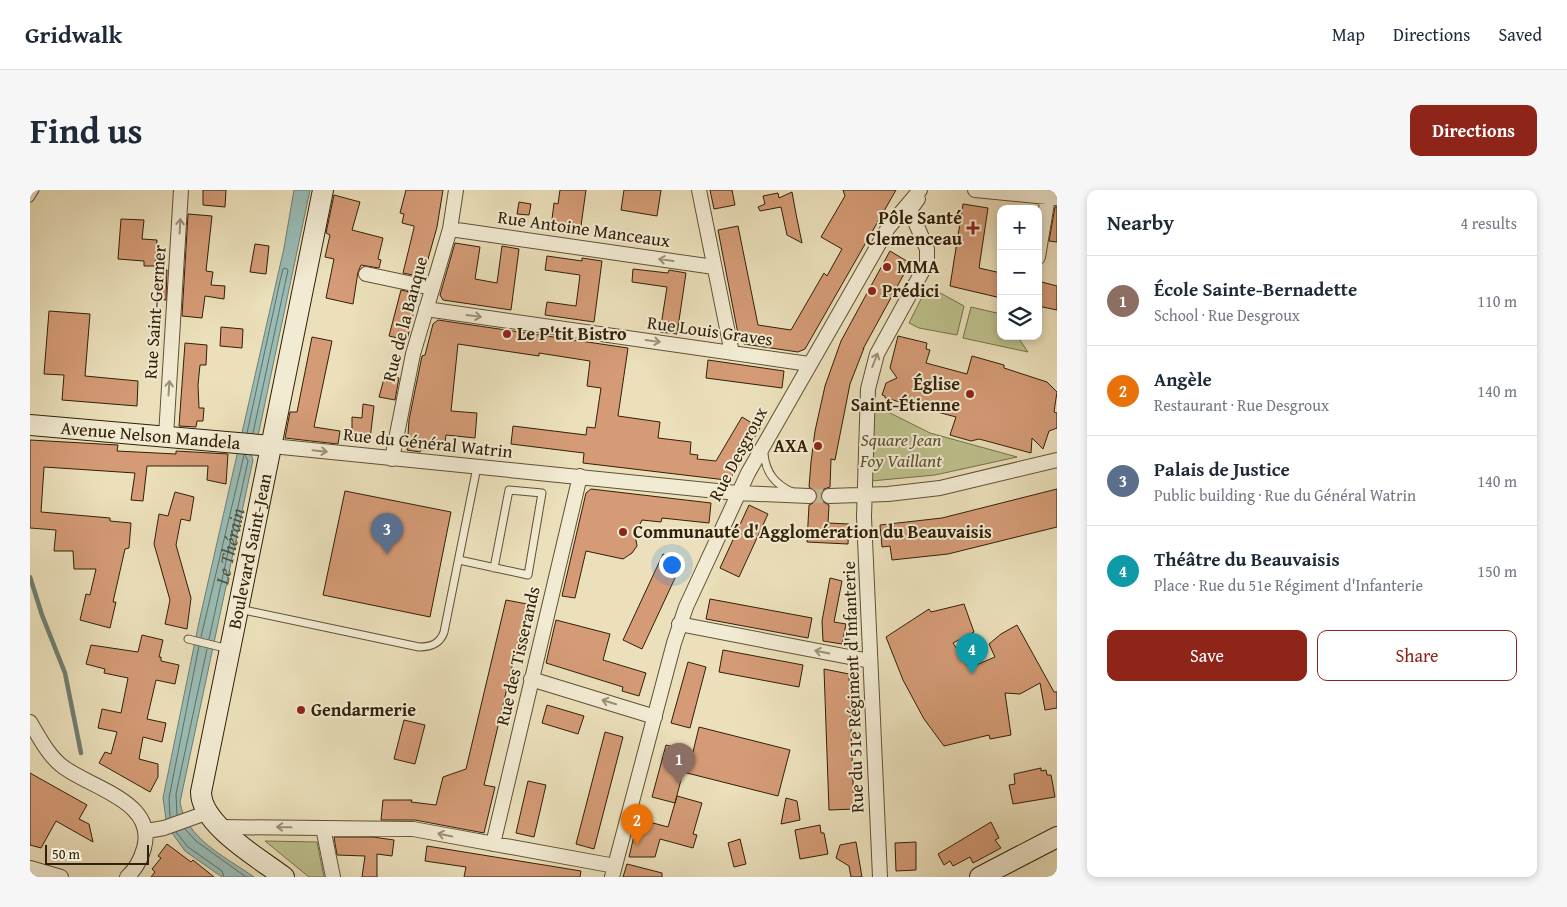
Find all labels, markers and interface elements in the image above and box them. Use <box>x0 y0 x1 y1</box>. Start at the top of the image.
text: Gridwalk <box>25 17 122 52</box>
text: Map <box>1332 21 1365 48</box>
text: Directions <box>1393 21 1470 48</box>
text: Saved <box>1498 21 1542 48</box>
text: Find us <box>30 105 143 156</box>
button: Directions <box>1410 105 1537 156</box>
street label: Rue Antoine Manceaux <box>496 203 673 254</box>
place label: Pôle Santé Clemenceau <box>866 204 963 252</box>
map controls <box>997 205 1042 340</box>
button: + <box>997 205 1042 250</box>
text: Nearby <box>1107 207 1174 238</box>
text: 4 results <box>1460 211 1517 235</box>
one-way arrow <box>175 218 184 234</box>
marker: Pôle Santé Clemenceau <box>966 221 980 235</box>
street label: Rue Saint-Germer <box>136 243 173 380</box>
button: − <box>997 250 1042 295</box>
street label: Rue de la Banque <box>375 253 434 384</box>
place label: MMA <box>897 253 940 280</box>
one-way arrow <box>658 254 674 264</box>
marker: MMA <box>881 261 893 273</box>
text: École Sainte-Bernadette <box>1154 275 1357 303</box>
place label: Prédici <box>882 277 940 304</box>
marker: Prédici <box>866 285 878 297</box>
text: 1 <box>1119 289 1127 313</box>
text: 110 m <box>1477 289 1517 313</box>
button: layers <box>997 295 1042 340</box>
text: School · Rue Desgroux <box>1154 303 1300 327</box>
street label: Rue Louis Graves <box>646 308 775 353</box>
one-way arrow <box>466 311 482 321</box>
place label: Le P'tit Bistro <box>517 320 627 347</box>
marker: Le P'tit Bistro <box>501 328 513 340</box>
one-way arrow <box>644 337 660 347</box>
one-way arrow <box>871 353 880 368</box>
text: Angèle <box>1154 365 1212 393</box>
place label: Église Saint-Étienne <box>851 370 960 418</box>
text: 2 <box>1119 379 1127 403</box>
text: 140 m <box>1477 379 1517 403</box>
one-way arrow <box>165 380 174 396</box>
marker: Église Saint-Étienne <box>964 388 976 400</box>
text: Restaurant · Rue Desgroux <box>1154 393 1329 417</box>
street label: Rue Desgroux <box>701 401 774 506</box>
street label: Avenue Nelson Mandela <box>60 414 242 456</box>
street label: Rue du Général Watrin <box>342 420 514 465</box>
park label: Square Jean Foy Vaillant <box>859 426 942 474</box>
place label: AXA <box>774 432 808 459</box>
marker: AXA <box>812 440 824 452</box>
one-way arrow <box>312 446 328 456</box>
text: Palais de Justice <box>1154 455 1290 483</box>
text: 3 <box>1119 469 1127 493</box>
text: 140 m <box>1477 469 1517 493</box>
street label: Boulevard Saint-Jean <box>220 471 278 631</box>
text: Public building · Rue du Général Watrin <box>1154 483 1416 507</box>
water label: Le Thérain <box>207 505 251 588</box>
pin: 3 <box>371 513 403 554</box>
place label: Communauté d'Agglomération du Beauvaisis <box>633 518 992 545</box>
marker: Communauté d'Agglomération du Beauvaisis <box>617 526 629 538</box>
text: Théâtre du Beauvaisis <box>1154 545 1340 573</box>
your location <box>659 552 685 578</box>
text: 4 <box>1119 559 1127 583</box>
text: 150 m <box>1477 559 1517 583</box>
street label: Rue du 51e Régiment d'Infanterie <box>835 561 870 813</box>
text: Place · Rue du 51e Régiment d'Infanterie <box>1154 573 1423 597</box>
street label: Rue des Tisserands <box>488 584 547 728</box>
button: Save <box>1107 630 1307 681</box>
button: Share <box>1317 630 1517 681</box>
pin: 4 <box>956 633 988 674</box>
one-way arrow <box>815 646 831 656</box>
place label: Gendarmerie <box>311 696 416 723</box>
one-way arrow <box>601 697 617 707</box>
marker: Gendarmerie <box>295 704 307 716</box>
pin: 1 <box>663 743 695 784</box>
pin: 2 <box>621 804 653 845</box>
one-way arrow <box>276 822 292 832</box>
one-way arrow <box>438 830 454 839</box>
scale bar <box>45 842 149 865</box>
text: 50 m <box>52 844 80 864</box>

